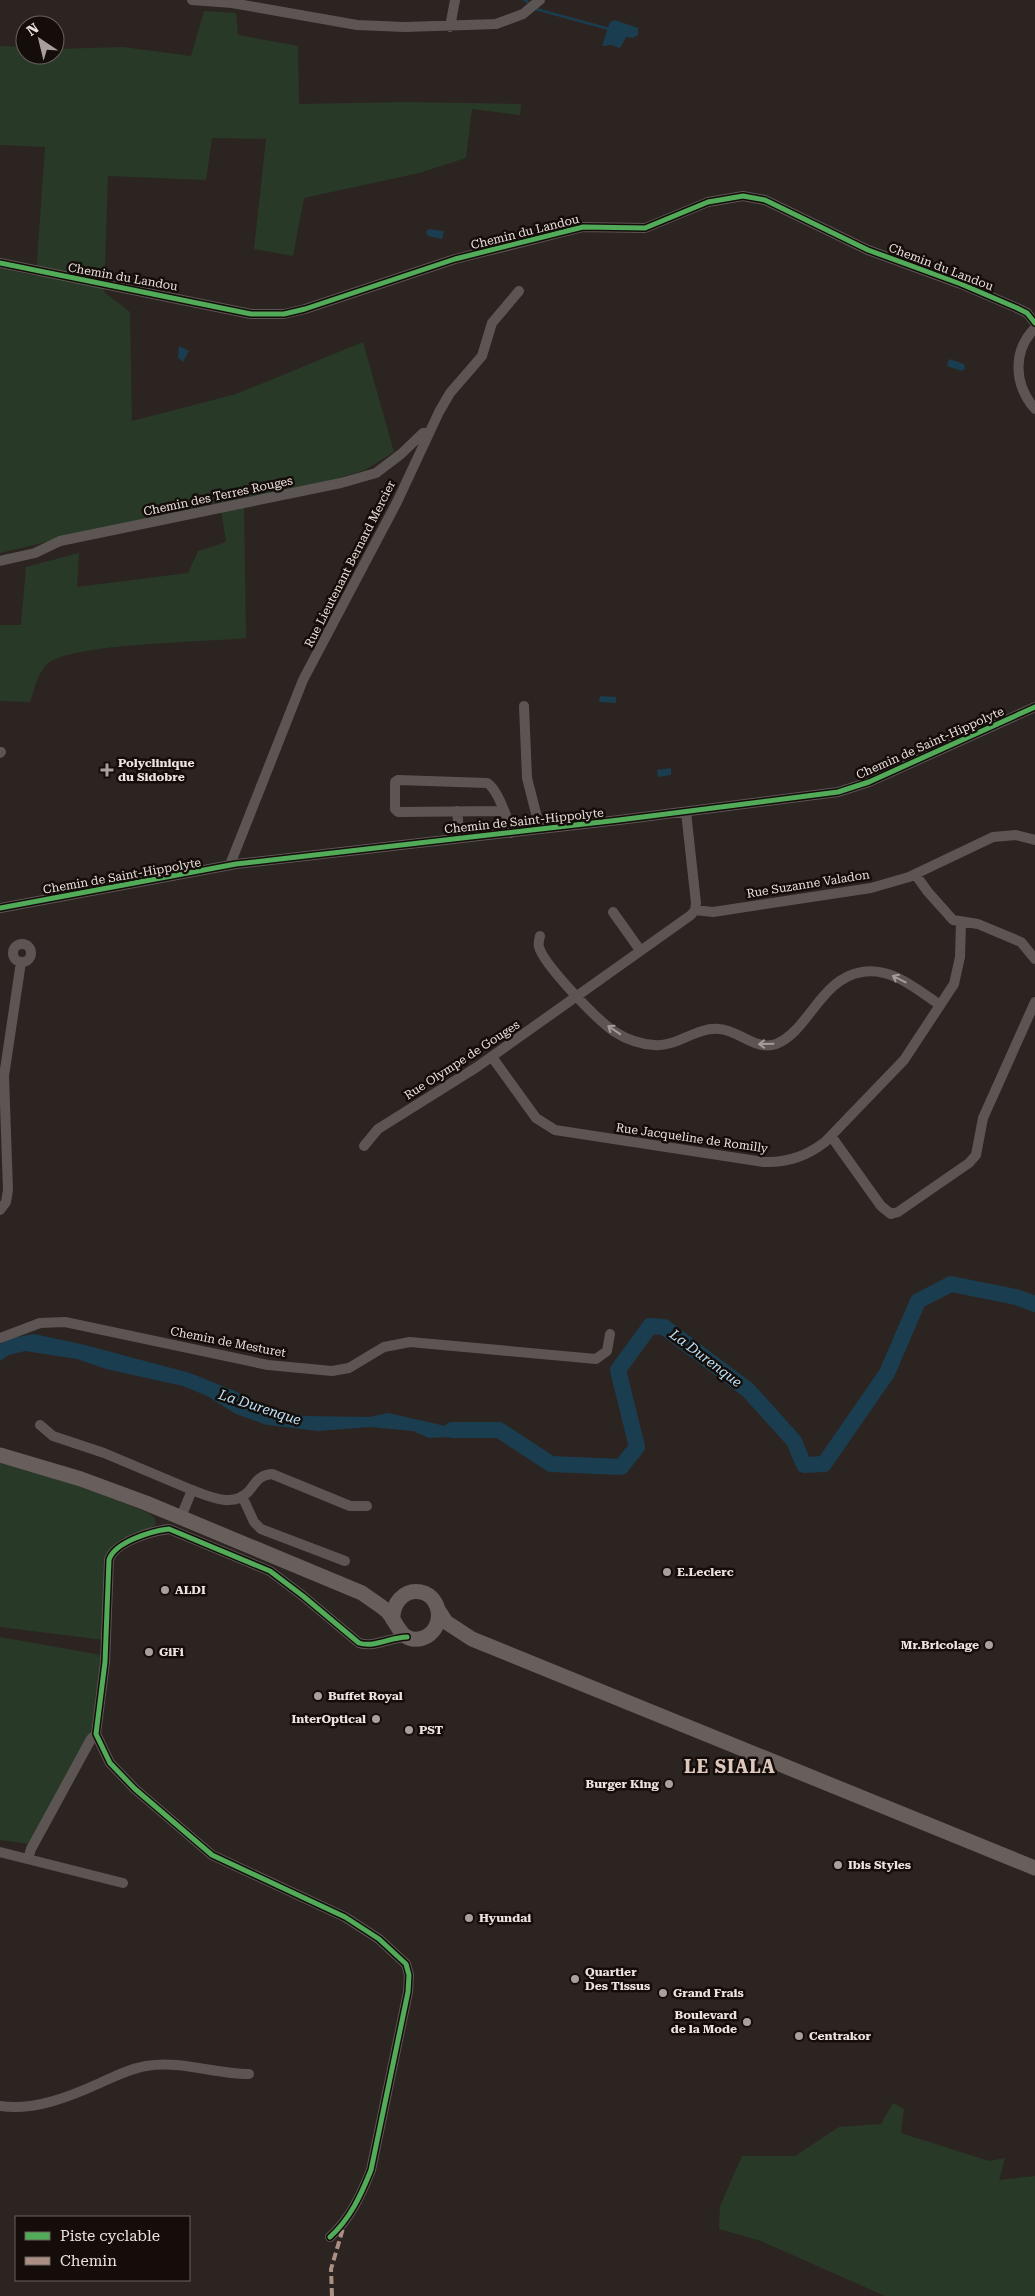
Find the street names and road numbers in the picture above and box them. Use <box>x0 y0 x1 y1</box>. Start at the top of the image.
street label: Chemin du Landou <box>469 212 581 252</box>
street label: Chemin du Landou <box>887 241 996 294</box>
street label: Chemin du Landou <box>67 260 179 294</box>
street label: Chemin des Terres Rouges <box>142 473 294 519</box>
street label: Rue Lieutenant Bernard Mercier <box>302 478 398 650</box>
street label: Chemin de Saint-Hippolyte <box>854 704 1006 782</box>
street label: Chemin de Saint-Hippolyte <box>444 806 605 836</box>
street label: Chemin de Saint-Hippolyte <box>42 855 202 897</box>
street label: Rue Suzanne Valadon <box>745 867 871 901</box>
street label: Rue Olympe de Gouges <box>402 1017 522 1103</box>
street label: Rue Jacqueline de Romilly <box>615 1120 770 1156</box>
street label: Chemin de Mesturet <box>169 1324 287 1360</box>

